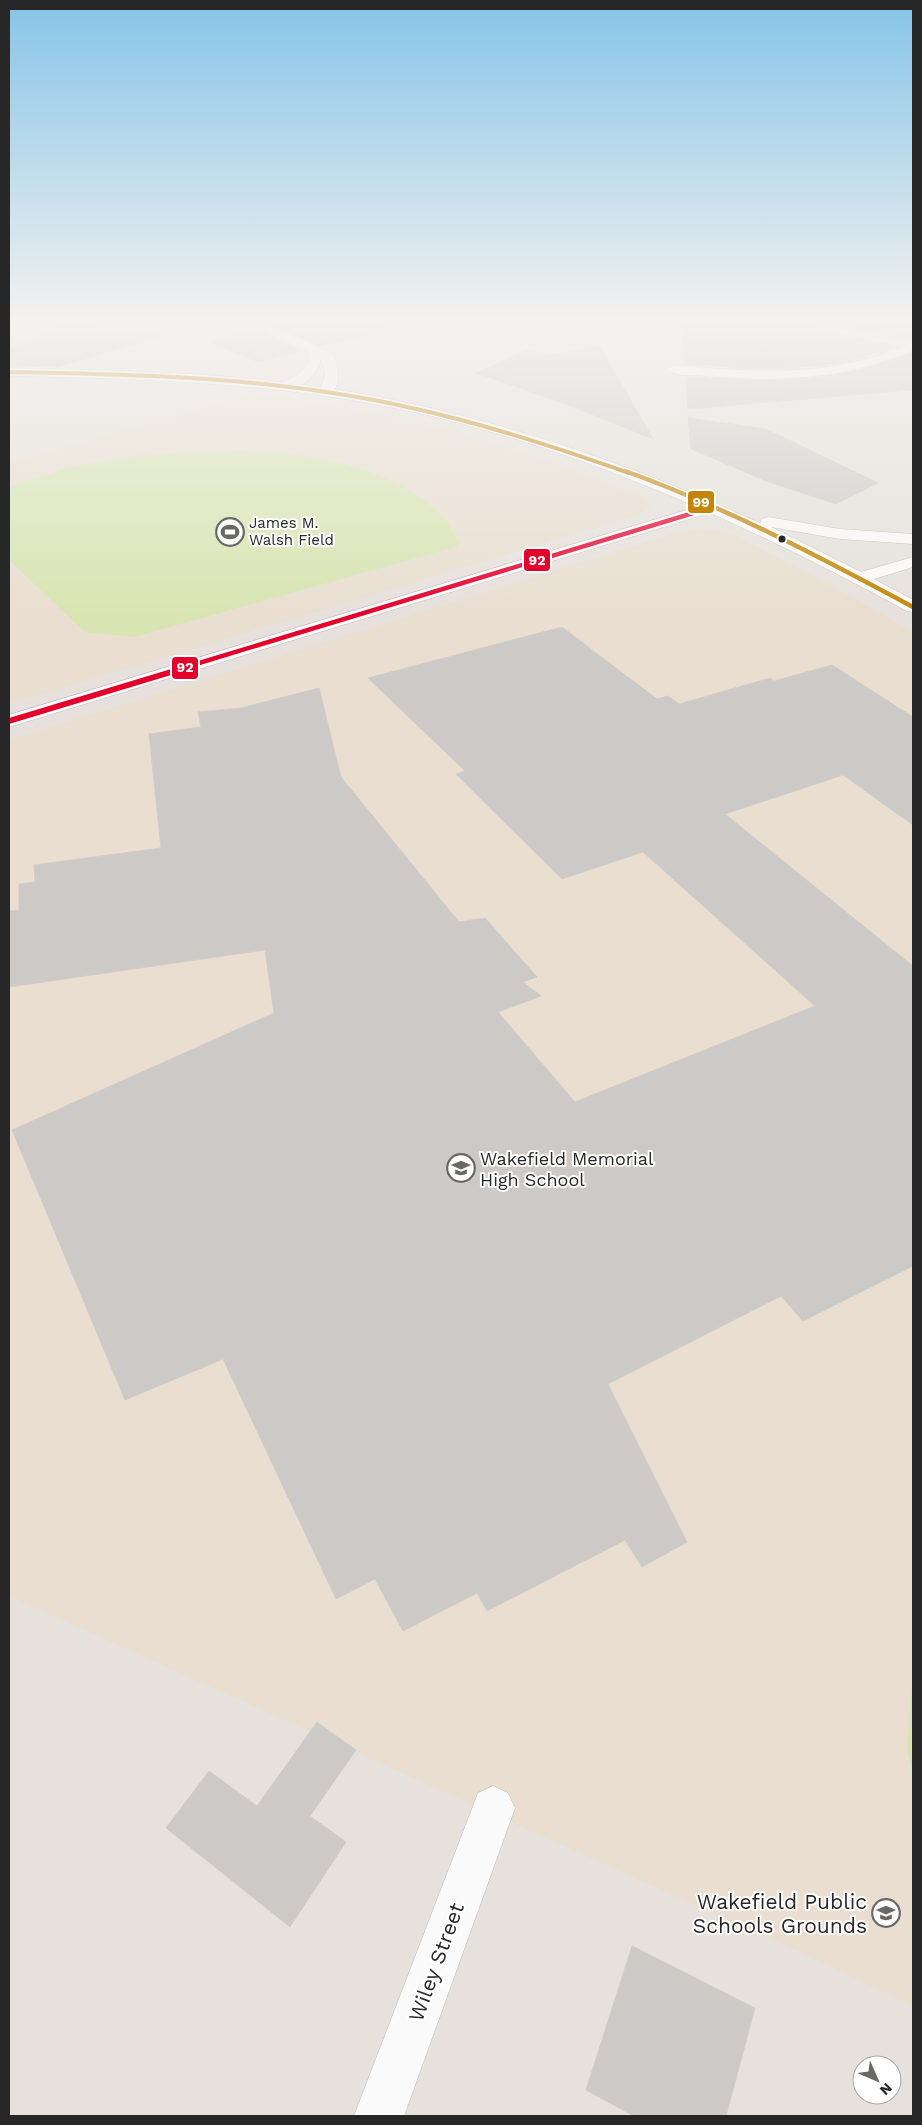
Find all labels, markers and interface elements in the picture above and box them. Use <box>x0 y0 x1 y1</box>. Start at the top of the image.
line badge: 99 <box>687 490 715 514</box>
text: 99 <box>692 494 710 510</box>
place label: James M. Walsh Field <box>249 514 334 549</box>
sports icon: James M. Walsh Field <box>215 517 245 547</box>
unlabelled marker <box>777 534 787 544</box>
line badge: 92 <box>523 548 551 572</box>
text: 92 <box>529 552 545 568</box>
line badge: 92 <box>171 656 199 680</box>
text: 92 <box>177 659 193 675</box>
place label: Wakefield Memorial High School <box>480 1148 654 1190</box>
school or university icon: Wakefield Memorial High School <box>446 1153 476 1183</box>
place label: Wakefield Public Schools Grounds <box>693 1889 867 1938</box>
school or university icon: Wakefield Public Schools Grounds <box>871 1898 901 1928</box>
street label: Wiley Street <box>403 1899 469 2025</box>
north arrow <box>852 2055 902 2105</box>
text: N <box>877 2080 896 2099</box>

